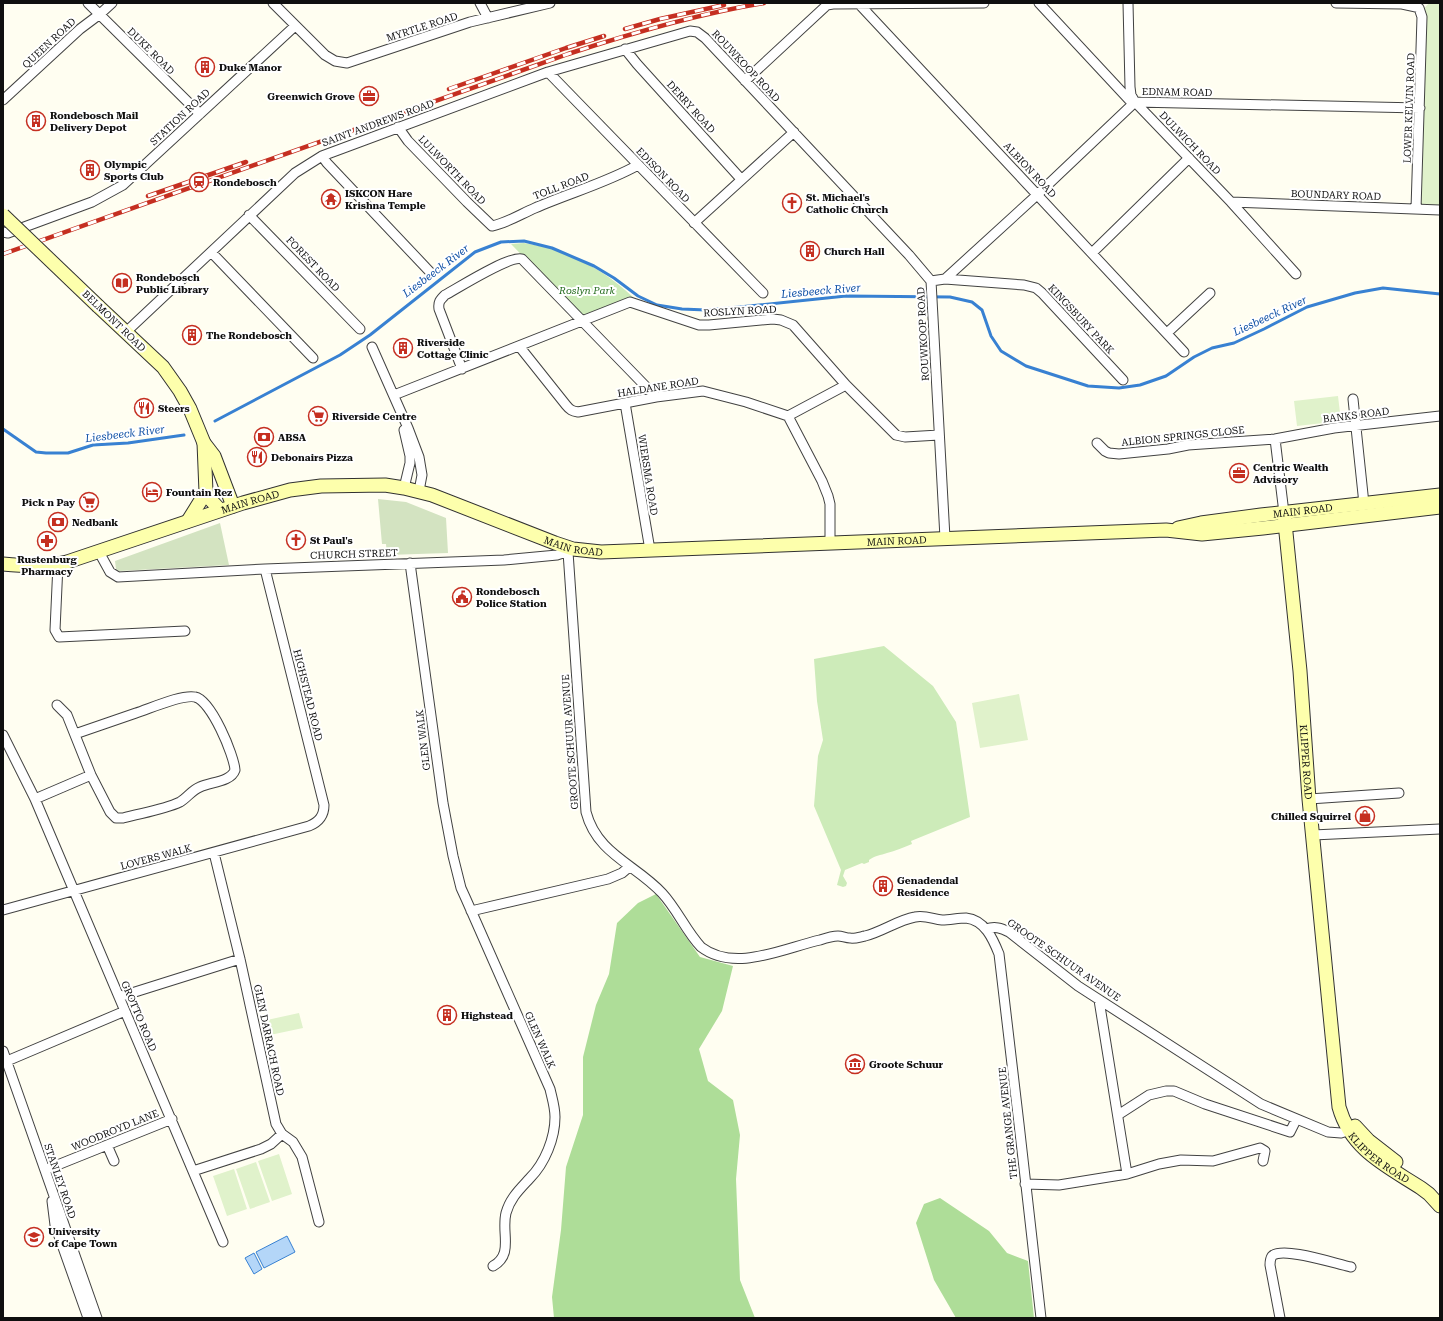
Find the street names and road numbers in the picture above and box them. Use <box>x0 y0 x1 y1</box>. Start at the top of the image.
street label: MYRTLE ROAD <box>385 10 459 44</box>
street label: QUEEN ROAD <box>20 15 78 70</box>
street label: DUKE ROAD <box>125 25 177 77</box>
street label: ROUWKOOP ROAD <box>710 28 782 104</box>
street label: LOWER KELVIN ROAD <box>1402 53 1416 163</box>
street label: DERRY ROAD <box>665 79 717 136</box>
street label: STATION ROAD <box>148 86 212 147</box>
street label: EDNAM ROAD <box>1142 86 1213 98</box>
street label: SAINT ANDREWS ROAD <box>321 97 436 148</box>
street label: DULWICH ROAD <box>1157 109 1223 177</box>
street label: LULWORTH ROAD <box>416 133 488 207</box>
street label: ALBION ROAD <box>1002 140 1059 200</box>
street label: EDISON ROAD <box>634 145 692 205</box>
street label: TOLL ROAD <box>532 170 591 202</box>
street label: BOUNDARY ROAD <box>1291 188 1382 202</box>
street label: FOREST ROAD <box>284 234 342 294</box>
street label: KINGSBURY PARK <box>1046 282 1116 356</box>
street label: ROUWKOOP ROAD <box>915 286 931 381</box>
street label: BELMONT ROAD <box>80 288 148 354</box>
street label: ROSLYN ROAD <box>703 304 777 318</box>
street label: HALDANE ROAD <box>616 375 700 399</box>
street label: BANKS ROAD <box>1322 405 1390 425</box>
street label: ALBION SPRINGS CLOSE <box>1121 424 1245 448</box>
street label: WIERSMA ROAD <box>636 434 660 517</box>
street label: MAIN ROAD <box>219 488 281 516</box>
street label: MAIN ROAD <box>1272 502 1333 519</box>
street label: MAIN ROAD <box>543 534 604 558</box>
street label: MAIN ROAD <box>866 534 927 547</box>
street label: CHURCH STREET <box>310 547 398 561</box>
street label: HIGHSTEAD ROAD <box>291 648 325 742</box>
street label: GROOTE SCHUUR AVENUE <box>560 674 580 810</box>
street label: GLEN WALK <box>414 708 432 771</box>
street label: KLIPPER ROAD <box>1298 724 1315 800</box>
street label: LOVERS WALK <box>119 842 194 872</box>
street label: GROOTE SCHUUR AVENUE <box>1005 917 1123 1003</box>
street label: GROTTO ROAD <box>119 979 159 1053</box>
street label: GLEN DARRACH ROAD <box>252 983 286 1097</box>
street label: GLEN WALK <box>523 1010 558 1071</box>
street label: THE GRANGE AVENUE <box>997 1066 1019 1180</box>
street label: WOODROYD LANE <box>70 1108 160 1152</box>
street label: KLIPPER ROAD <box>1346 1130 1412 1185</box>
street label: STANLEY ROAD <box>42 1142 78 1220</box>

